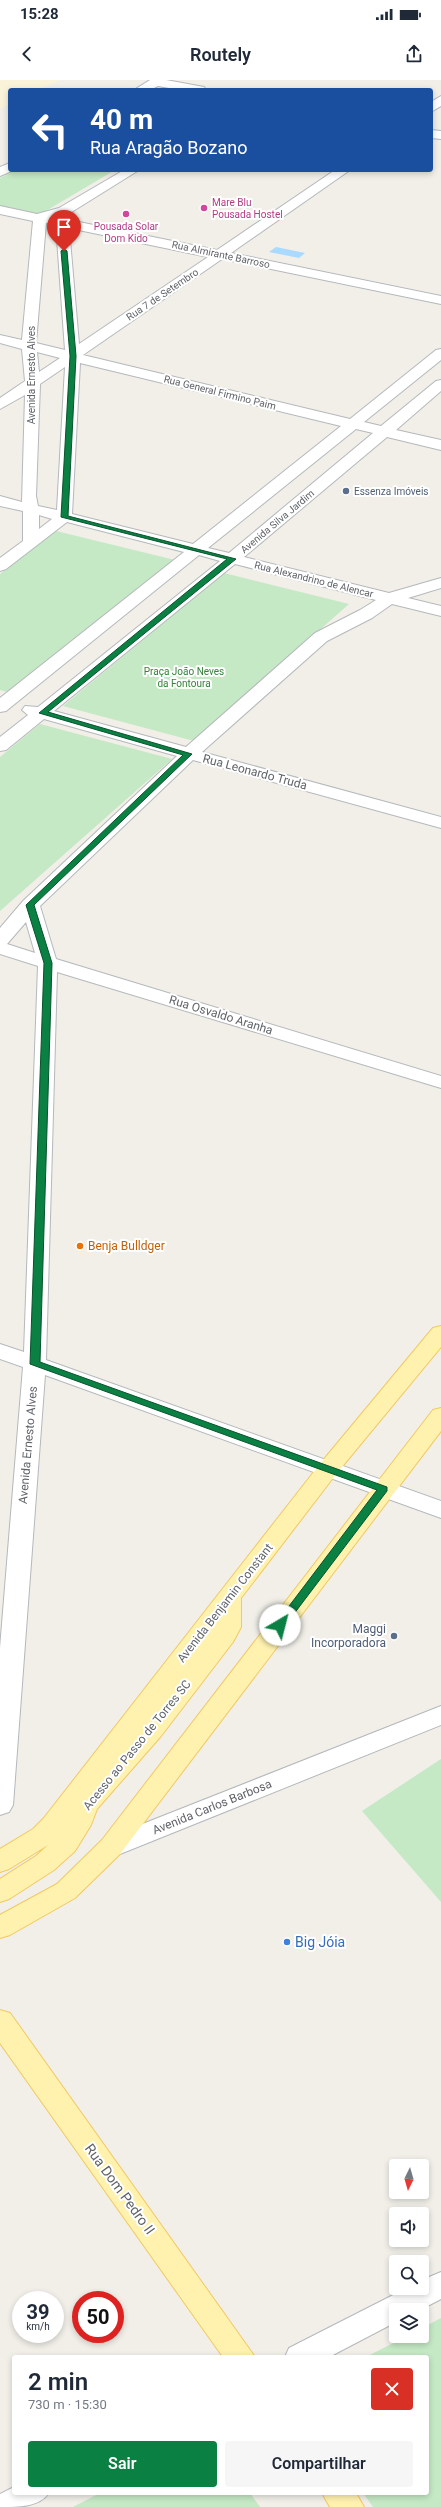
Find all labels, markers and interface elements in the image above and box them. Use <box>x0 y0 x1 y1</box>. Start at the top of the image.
text: 15:28 <box>20 5 59 23</box>
icon: back <box>16 43 38 65</box>
icon: share <box>403 43 425 65</box>
text: Routely <box>190 44 251 65</box>
text: 40 m <box>90 103 153 136</box>
icon: left <box>24 104 76 156</box>
text: Rua Aragão Bozano <box>90 137 247 158</box>
place label: Mare Blu Pousada Hostel <box>212 197 283 220</box>
marker: Mare Blu Pousada Hostel <box>199 203 209 213</box>
marker: Pousada Solar Dom Kido <box>121 209 131 219</box>
pin <box>47 210 81 251</box>
icon: arrive <box>53 216 75 238</box>
place label: Pousada Solar Dom Kido <box>94 221 159 244</box>
street label: Rua Almirante Barroso <box>171 239 271 270</box>
street label: Rua 7 de Setembro <box>124 266 201 323</box>
street label: Avenida Ernesto Alves <box>26 326 37 424</box>
street label: Rua General Firmino Paim <box>163 373 277 412</box>
marker: Essenza Imóveis <box>341 486 351 496</box>
place label: Essenza Imóveis <box>354 486 429 497</box>
street label: Avenida Silva Jardim <box>238 487 316 555</box>
street label: Rua Alexandrino de Alencar <box>253 559 375 600</box>
park label: Praça João Neves da Fontoura <box>144 666 224 689</box>
street label: Rua Leonardo Truda <box>201 751 309 793</box>
street label: Rua Osvaldo Aranha <box>167 993 275 1037</box>
place label: Benja Bulldger <box>88 1239 165 1253</box>
marker: Benja Bulldger <box>75 1241 85 1251</box>
street label: Avenida Ernesto Alves <box>16 1386 40 1504</box>
street label: Avenida Benjamin Constant <box>174 1541 276 1665</box>
position arrow <box>259 1604 301 1646</box>
place label: Maggi Incorporadora <box>311 1622 386 1650</box>
marker: Maggi Incorporadora <box>389 1631 399 1641</box>
street label: Acesso ao Passo de Torres SC <box>80 1677 194 1813</box>
street label: Avenida Carlos Barbosa <box>150 1777 274 1837</box>
place label: Big Jóia <box>295 1934 345 1950</box>
marker: Big Jóia <box>282 1937 292 1947</box>
street label: Rua Dom Pedro II <box>82 2141 158 2237</box>
north arrow <box>389 2159 429 2199</box>
map controls <box>389 2159 429 2343</box>
button: sound <box>389 2207 429 2247</box>
button: search <box>389 2255 429 2295</box>
speed limit sign: 50 <box>72 2291 124 2343</box>
text: 39 <box>27 2300 49 2324</box>
button: layers <box>389 2303 429 2343</box>
text: km/h <box>26 2321 50 2332</box>
text: 2 min <box>28 2368 88 2396</box>
button: close <box>371 2368 413 2410</box>
text: 730 m · 15:30 <box>28 2397 107 2412</box>
button: Sair <box>28 2441 217 2487</box>
button: Compartilhar <box>225 2441 413 2487</box>

